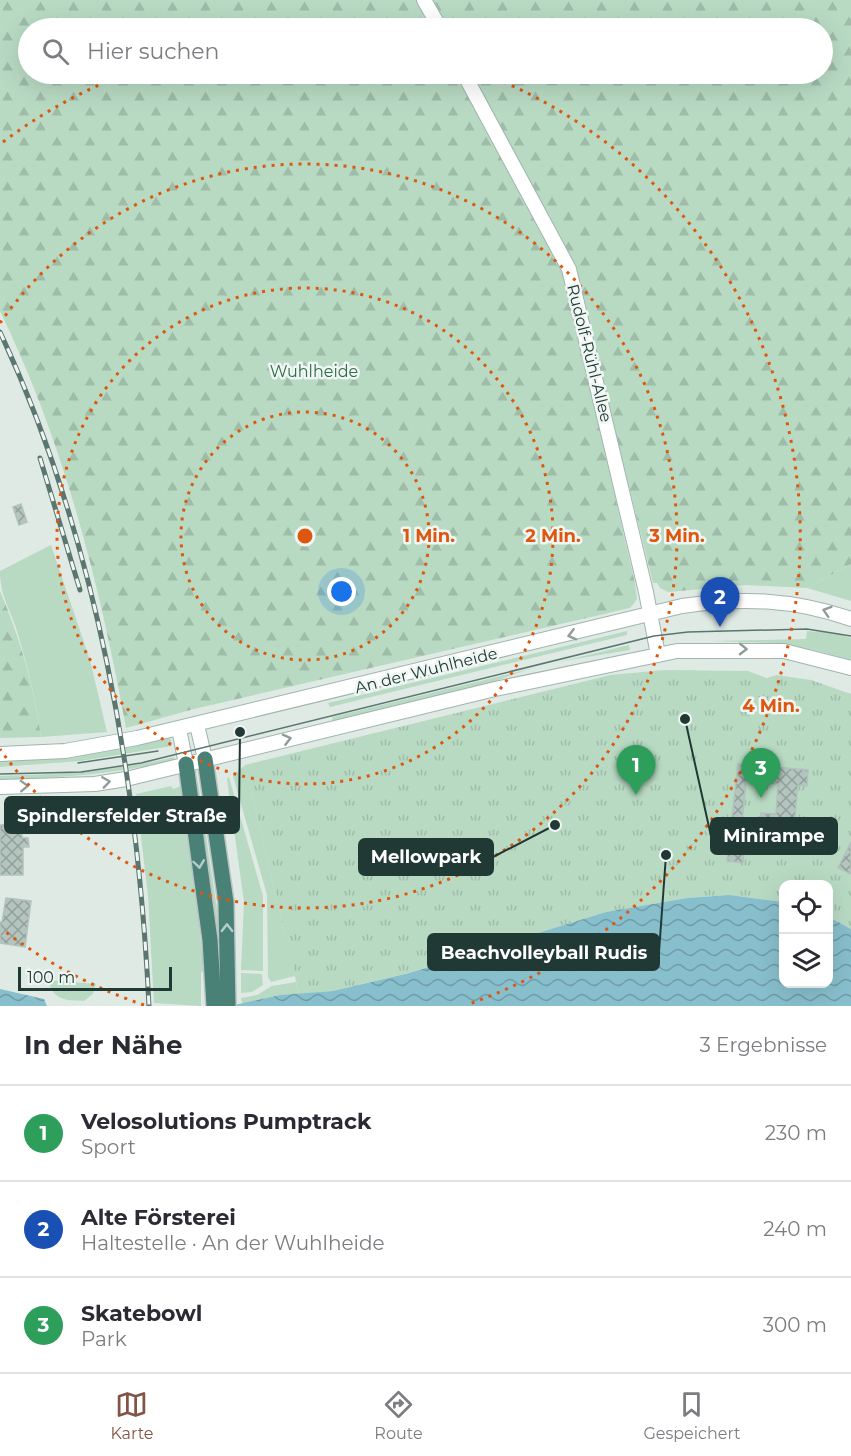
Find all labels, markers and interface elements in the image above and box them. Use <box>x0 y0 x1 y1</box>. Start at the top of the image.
search box <box>18 18 833 84</box>
icon: search <box>39 35 72 68</box>
text: Hier suchen <box>87 38 219 65</box>
street label: Rudolf-Rühl-Allee <box>563 282 616 424</box>
park label: Wuhlheide <box>270 362 358 381</box>
text: 1 Min. <box>403 525 455 547</box>
text: 2 Min. <box>525 525 581 547</box>
text: 3 Min. <box>648 525 705 547</box>
centre of rings <box>295 526 315 546</box>
your location <box>327 577 356 606</box>
pin: 2 <box>700 578 740 627</box>
one-way arrow <box>822 606 833 618</box>
one-way arrow <box>567 627 577 640</box>
one-way arrow <box>739 643 748 656</box>
street label: An der Wuhlheide <box>353 644 499 697</box>
text: 4 Min. <box>742 695 800 717</box>
one-way arrow <box>281 734 291 747</box>
pin: 1 <box>616 746 656 795</box>
pin: 3 <box>742 748 780 798</box>
one-way arrow <box>101 777 110 789</box>
one-way arrow <box>19 780 28 792</box>
callout: Spindlersfelder Straße <box>5 797 239 833</box>
text: Spindlersfelder Straße <box>17 805 227 827</box>
callout: Minirampe <box>711 818 837 854</box>
text: Minirampe <box>723 825 825 847</box>
callout: Mellowpark <box>359 839 493 875</box>
text: Mellowpark <box>371 846 482 868</box>
one-way arrow <box>193 859 205 868</box>
map controls <box>779 880 833 988</box>
button: locate <box>779 880 833 934</box>
one-way arrow <box>221 923 233 932</box>
callout: Beachvolleyball Rudis <box>428 934 659 970</box>
button: layers <box>779 934 833 988</box>
text: Beachvolleyball Rudis <box>441 942 648 964</box>
scale bar <box>18 964 172 992</box>
text: 100 m <box>27 968 75 987</box>
text: In der Nähe <box>24 1029 182 1061</box>
text: 3 Ergebnisse <box>699 1033 827 1057</box>
text: Velosolutions Pumptrack <box>81 1108 371 1135</box>
text: 1 <box>40 1121 47 1145</box>
text: 230 m <box>765 1121 827 1145</box>
text: Sport <box>81 1135 136 1159</box>
text: Alte Försterei <box>81 1204 236 1231</box>
text: 2 <box>38 1217 49 1241</box>
text: 240 m <box>763 1217 827 1241</box>
text: Haltestelle · An der Wuhlheide <box>81 1231 385 1255</box>
text: Skatebowl <box>81 1300 202 1327</box>
text: 3 <box>38 1313 49 1337</box>
text: 300 m <box>763 1313 827 1337</box>
text: Park <box>81 1327 127 1351</box>
tab: Karte <box>110 1388 154 1443</box>
tab: Route <box>374 1388 423 1443</box>
tab: Gespeichert <box>643 1388 741 1443</box>

